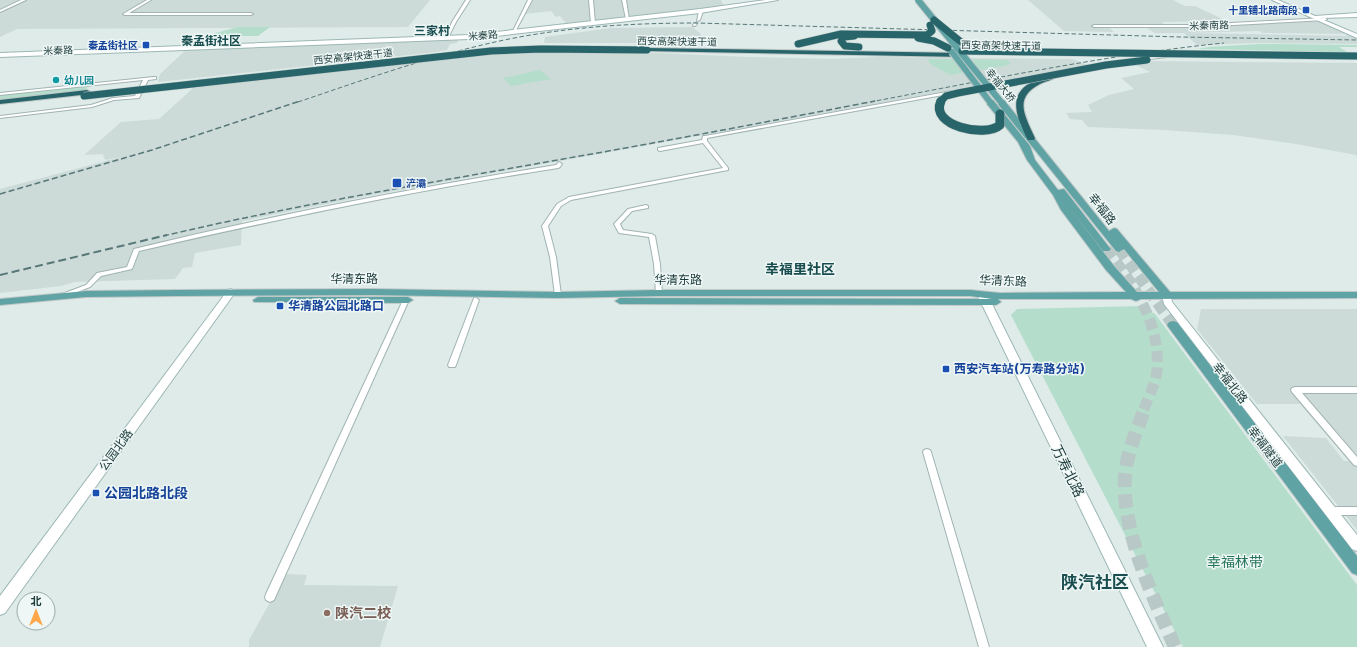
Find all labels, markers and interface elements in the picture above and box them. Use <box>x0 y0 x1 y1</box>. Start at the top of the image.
place label: 十里铺北路南段 <box>1228 4 1298 16</box>
marker: 十里铺北路南段 <box>1301 5 1311 15</box>
street label: 米秦南路 <box>1189 19 1229 32</box>
district label: 三家村 <box>414 24 450 38</box>
street label: 米秦路 <box>468 29 498 42</box>
district label: 秦孟街社区 <box>181 34 241 48</box>
street label: 西安高架快速干道 <box>637 35 717 48</box>
place label: 秦孟街社区 <box>88 39 138 51</box>
street label: 西安高架快速干道 <box>961 39 1041 52</box>
marker: 秦孟街社区 <box>141 40 151 50</box>
street label: 米秦路 <box>43 44 73 57</box>
street label: 西安高架快速干道 <box>313 47 393 66</box>
street label: 幸福大桥 <box>984 66 1017 104</box>
place label: 幼儿园 <box>64 74 94 86</box>
marker: 幼儿园 <box>51 75 61 85</box>
marker: 浐灞 <box>391 177 403 189</box>
place label: 浐灞 <box>406 178 426 189</box>
street label: 幸福路 <box>1085 191 1119 227</box>
district label: 幸福里社区 <box>765 261 835 277</box>
street label: 华清东路 <box>330 272 378 286</box>
street label: 华清东路 <box>654 273 702 287</box>
street label: 华清东路 <box>979 273 1027 289</box>
place label: 华清路公园北路口 <box>288 299 384 313</box>
marker: 华清路公园北路口 <box>275 301 285 311</box>
street label: 幸福北路 <box>1210 360 1250 406</box>
place label: 西安汽车站(万寿路分站) <box>954 362 1085 376</box>
marker: 西安汽车站(万寿路分站) <box>941 364 951 374</box>
street label: 幸福隧道 <box>1245 424 1285 470</box>
street label: 公园北路 <box>96 426 136 474</box>
street label: 万寿北路 <box>1049 442 1087 500</box>
place label: 公园北路北段 <box>104 485 188 501</box>
marker: 公园北路北段 <box>91 488 101 498</box>
park label: 幸福林带 <box>1207 554 1263 570</box>
district label: 陕汽社区 <box>1061 572 1129 592</box>
north arrow <box>16 591 56 631</box>
text: 北 <box>31 595 42 608</box>
place label: 陕汽二校 <box>335 605 391 621</box>
marker: 陕汽二校 <box>322 608 332 618</box>

